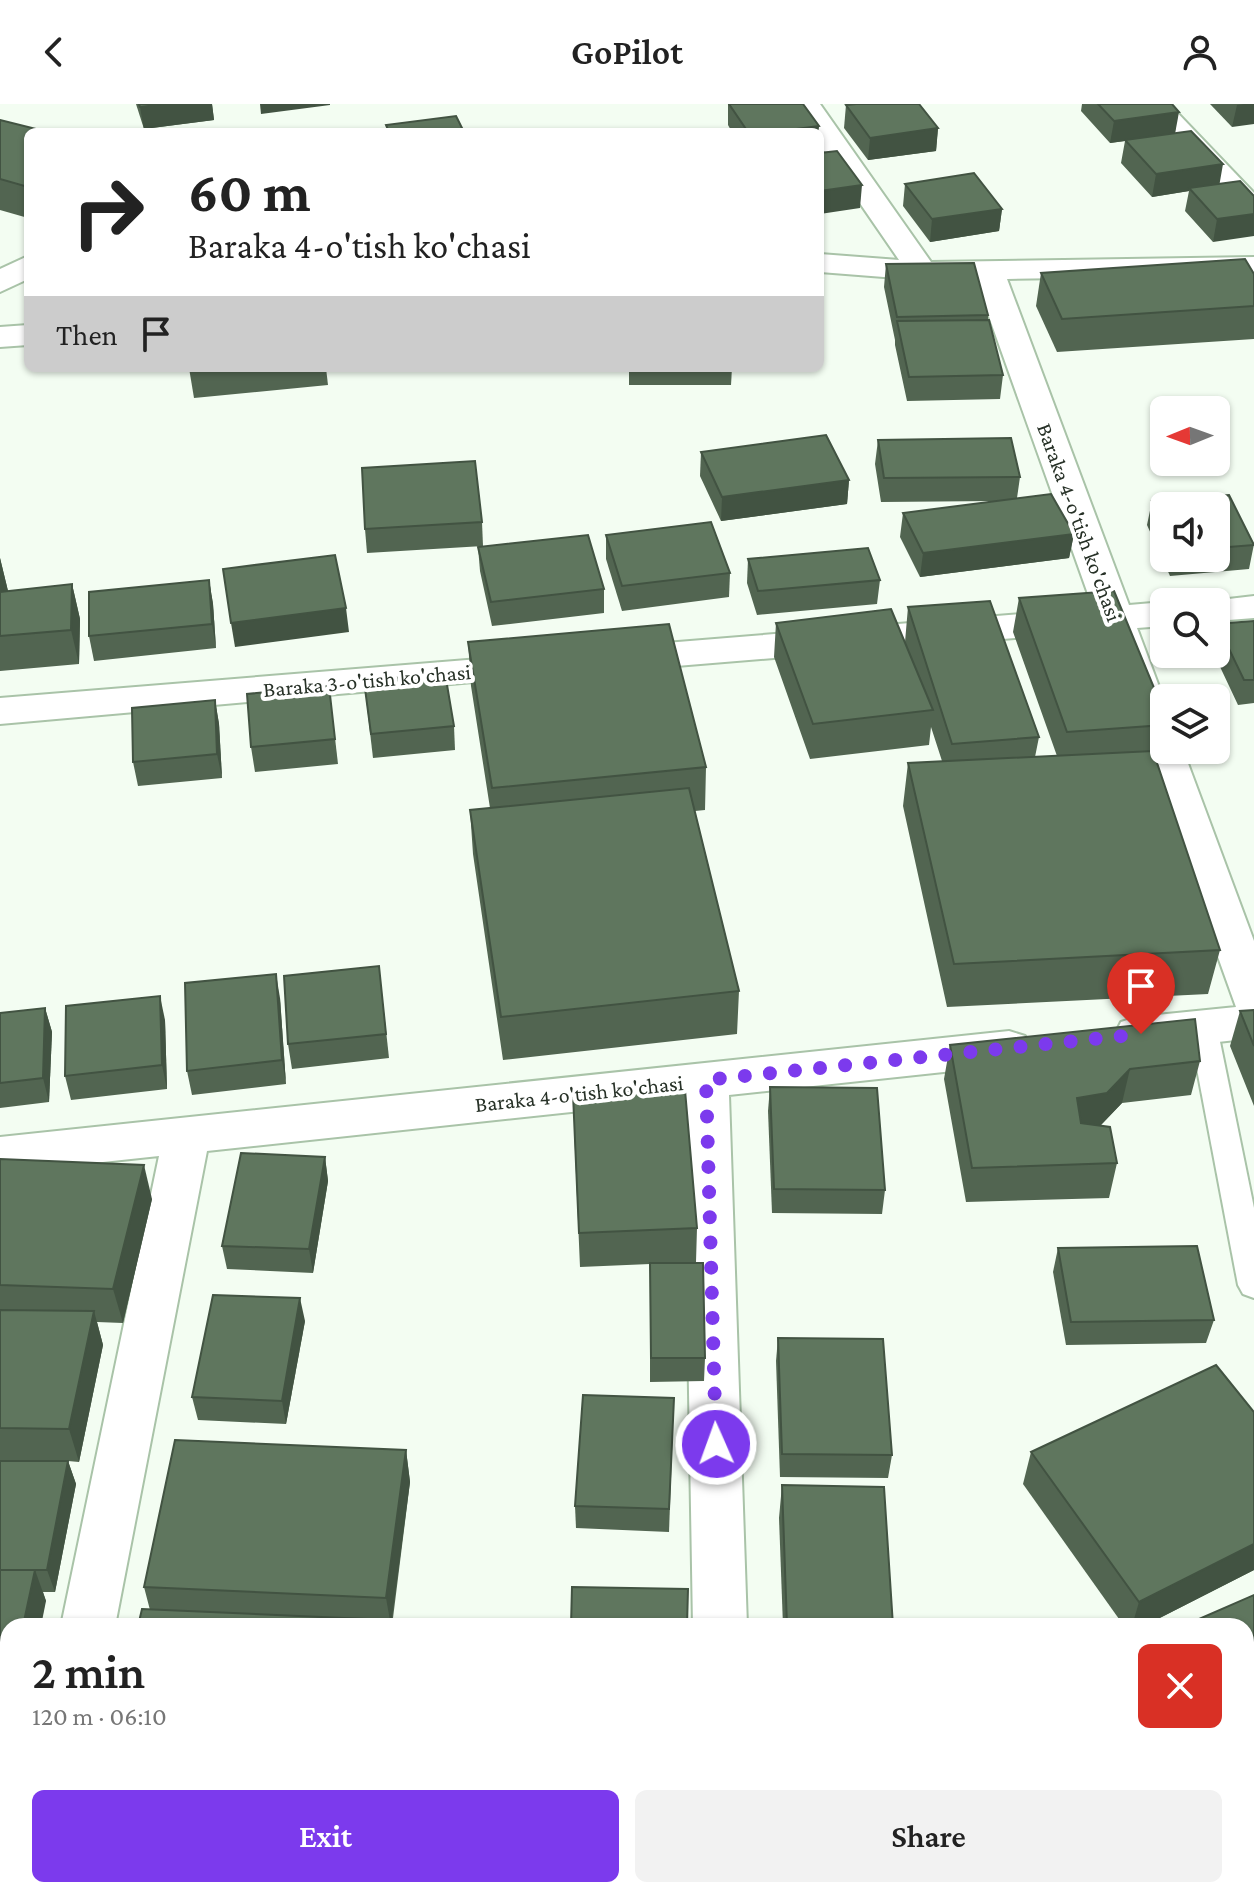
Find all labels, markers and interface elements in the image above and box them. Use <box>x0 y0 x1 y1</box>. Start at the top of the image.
icon: back <box>32 30 76 74</box>
icon: person <box>1178 30 1222 74</box>
text: GoPilot <box>571 32 683 72</box>
icon: right <box>56 160 160 264</box>
text: 60 m <box>188 161 311 223</box>
text: Baraka 4-o'tish ko'chasi <box>188 226 531 266</box>
icon: arrive <box>134 312 178 356</box>
text: Then <box>56 318 118 351</box>
north arrow <box>1150 396 1230 476</box>
map controls <box>1150 396 1230 764</box>
street label: Baraka 4-o'tish ko'chasi <box>1032 420 1127 625</box>
button: sound <box>1150 492 1230 572</box>
button: search <box>1150 588 1230 668</box>
street label: Baraka 3-o'tish ko'chasi <box>262 659 472 702</box>
button: layers <box>1150 684 1230 764</box>
pin <box>1107 952 1175 1034</box>
icon: arrive <box>1119 964 1163 1008</box>
street label: Baraka 4-o'tish ko'chasi <box>474 1070 685 1117</box>
position arrow <box>674 1402 758 1486</box>
button: close <box>1138 1644 1222 1728</box>
text: 2 min <box>32 1645 145 1698</box>
text: 120 m · 06:10 <box>32 1702 167 1731</box>
button: Exit <box>32 1790 619 1882</box>
button: Share <box>635 1790 1222 1882</box>

